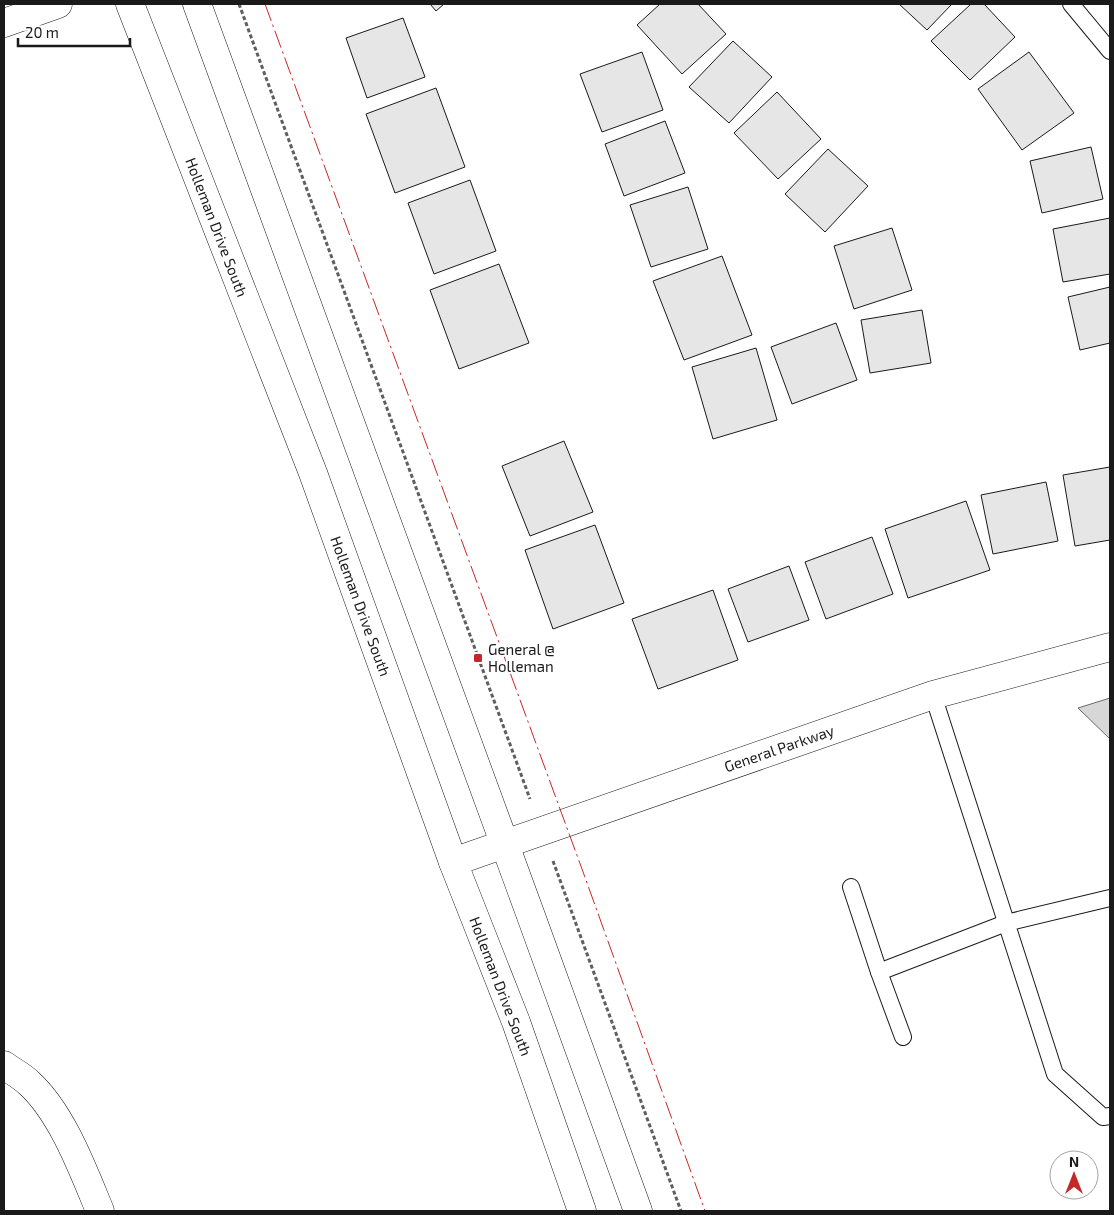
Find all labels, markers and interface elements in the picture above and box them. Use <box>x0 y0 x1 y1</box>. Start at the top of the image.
scale bar <box>18 15 130 47</box>
text: 20 m <box>25 23 59 41</box>
street label: Holleman Drive South <box>182 155 252 299</box>
street label: Holleman Drive South <box>327 533 395 679</box>
place label: General @ Holleman <box>488 640 555 675</box>
marker: General @ Holleman <box>472 652 484 664</box>
street label: General Parkway <box>722 721 836 775</box>
street label: Holleman Drive South <box>466 914 536 1058</box>
north arrow <box>1049 1150 1099 1200</box>
text: N <box>1069 1153 1079 1170</box>

